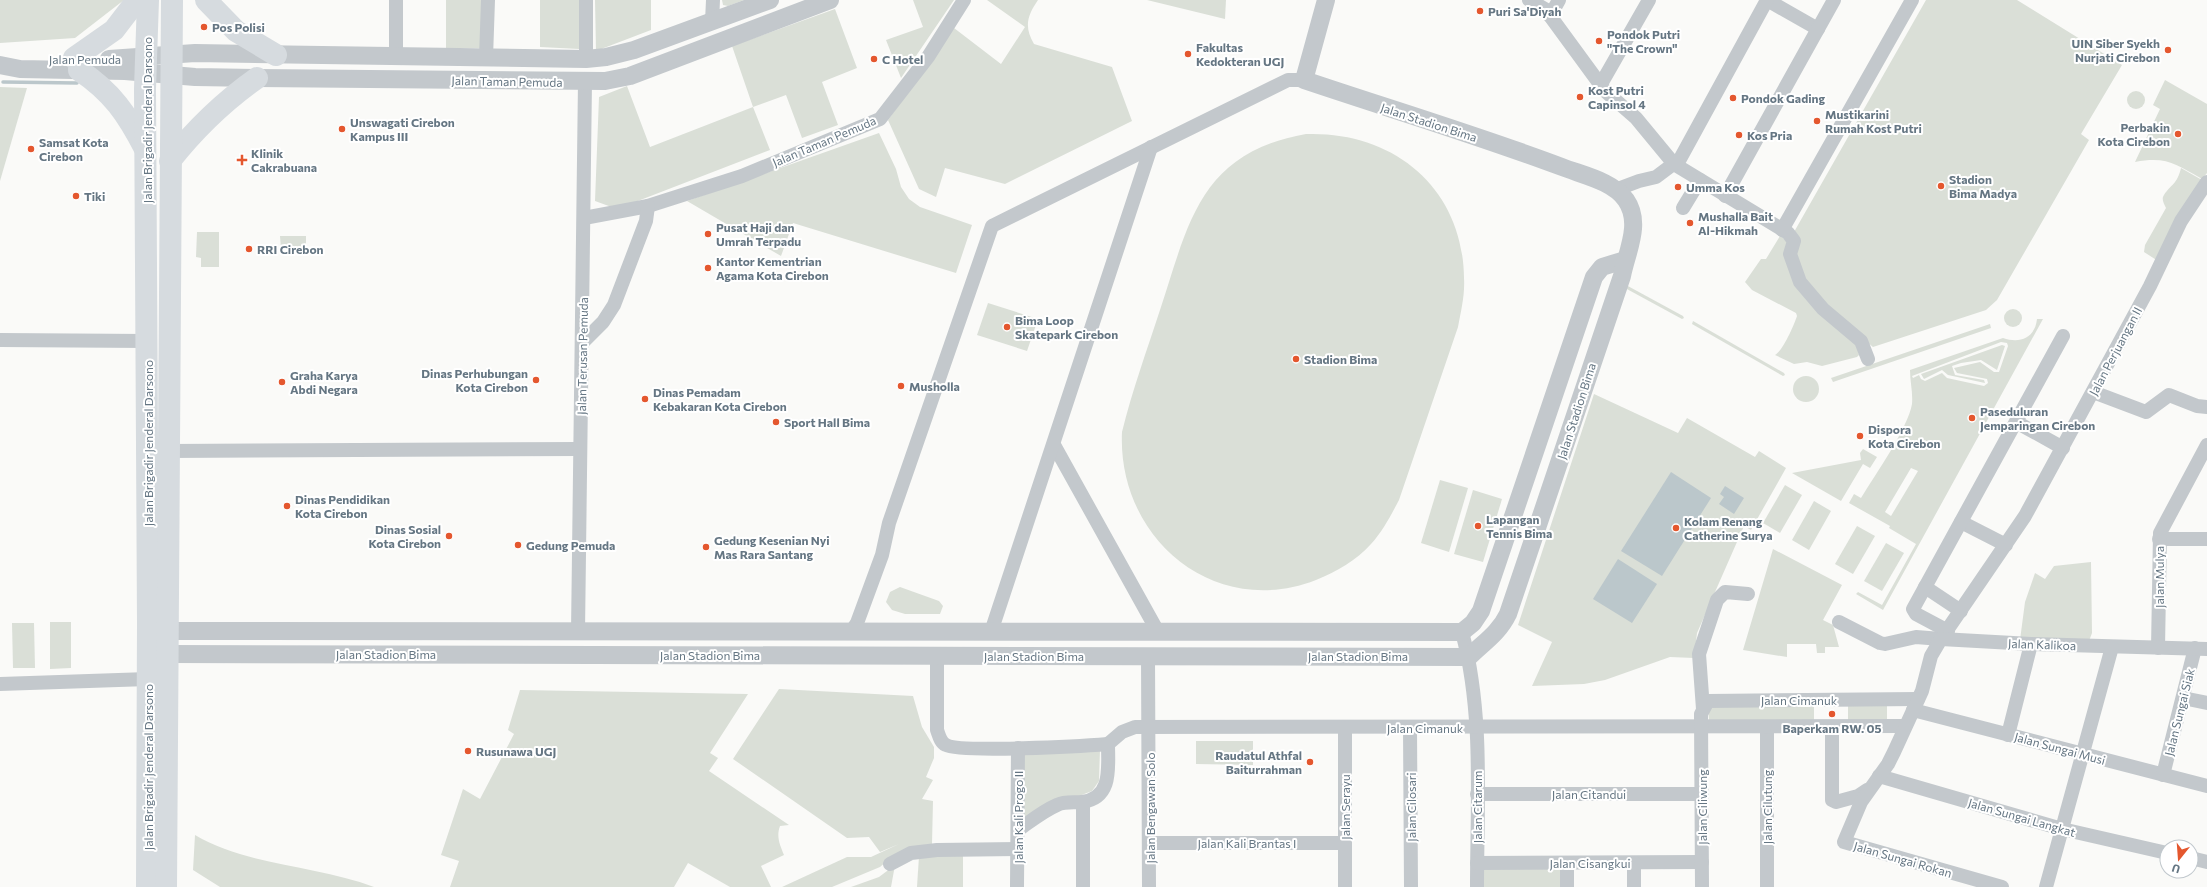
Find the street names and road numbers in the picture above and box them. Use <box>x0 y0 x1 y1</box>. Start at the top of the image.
street label: Jalan Brigadir Jenderal Darsono <box>140 37 155 203</box>
street label: Jalan Pemuda <box>49 52 121 67</box>
street label: Jalan Taman Pemuda <box>451 73 563 90</box>
street label: Jalan Stadion Bima <box>1379 100 1479 145</box>
street label: Jalan Taman Pemuda <box>770 113 878 170</box>
street label: Jalan Terusan Pemuda <box>574 297 591 415</box>
street label: Jalan Perjuangan II <box>2086 304 2145 398</box>
street label: Jalan Brigadir Jenderal Darsono <box>141 360 156 526</box>
street label: Jalan Stadion Bima <box>1554 361 1599 461</box>
street label: Jalan Mulya <box>2152 546 2167 608</box>
street label: Jalan Kalikoa <box>2008 636 2076 653</box>
street label: Jalan Stadion Bima <box>336 647 436 662</box>
street label: Jalan Stadion Bima <box>660 648 760 663</box>
street label: Jalan Stadion Bima <box>984 649 1084 664</box>
street label: Jalan Stadion Bima <box>1308 649 1408 664</box>
street label: Jalan Sungai Siak <box>2161 666 2198 758</box>
street label: Jalan Brigadir Jenderal Darsono <box>141 684 156 850</box>
street label: Jalan Cimanuk <box>1761 693 1838 708</box>
street label: Jalan Cimanuk <box>1387 721 1464 736</box>
street label: Jalan Sungai Musi <box>2013 729 2107 768</box>
street label: Jalan Bengawan Solo <box>1143 752 1158 864</box>
street label: Jalan Ciliwung <box>1695 769 1710 845</box>
street label: Jalan Cilutung <box>1760 769 1775 844</box>
street label: Jalan Kali Progo II <box>1011 771 1026 863</box>
street label: Jalan Citarum <box>1470 771 1485 843</box>
street label: Jalan Cilosari <box>1404 772 1419 842</box>
street label: Jalan Serayu <box>1338 774 1353 840</box>
street label: Jalan Citandui <box>1552 787 1626 802</box>
street label: Jalan Sungai Langkat <box>1966 795 2077 840</box>
street label: Jalan Kali Brantas I <box>1198 836 1296 851</box>
street label: Jalan Sungai Rokan <box>1852 838 1954 881</box>
street label: Jalan Cisangkui <box>1550 856 1630 871</box>

